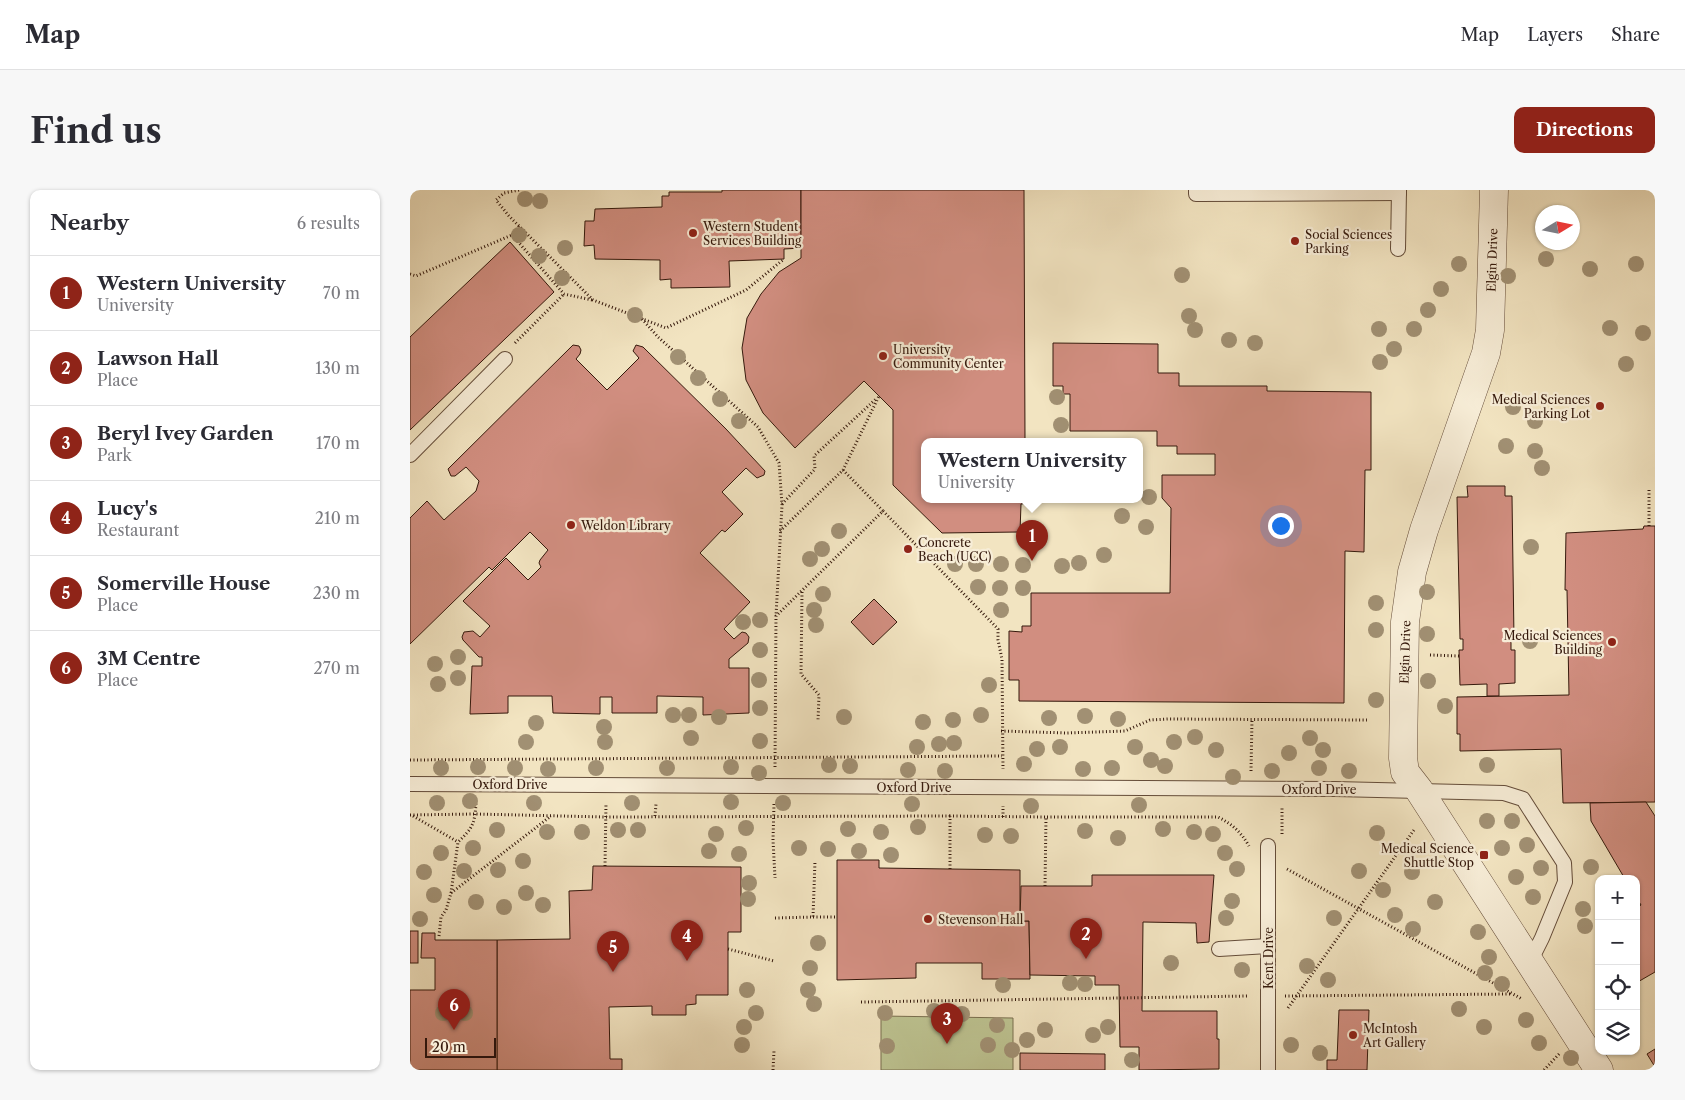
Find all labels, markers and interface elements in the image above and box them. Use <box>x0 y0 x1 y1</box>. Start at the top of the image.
text: Map <box>25 20 80 49</box>
text: Map <box>1461 24 1499 46</box>
text: Layers <box>1527 24 1583 46</box>
text: Share <box>1611 24 1660 46</box>
button: Directions <box>1514 107 1655 153</box>
text: Find us <box>30 109 162 152</box>
north arrow <box>1535 205 1580 250</box>
text: Nearby <box>50 210 129 235</box>
text: 6 results <box>297 213 360 233</box>
place label: Western Student Services Building <box>702 219 802 248</box>
marker: Western Student Services Building <box>687 227 699 239</box>
place label: Social Sciences Parking <box>1305 227 1392 256</box>
street label: Elgin Drive <box>1483 228 1501 292</box>
marker: Social Sciences Parking <box>1289 235 1301 247</box>
text: Western University <box>97 272 285 295</box>
text: 1 <box>62 283 70 303</box>
text: 70 m <box>323 283 360 303</box>
text: University <box>97 295 174 315</box>
place label: University Community Center <box>893 342 1004 371</box>
text: Lawson Hall <box>97 347 219 370</box>
marker: University Community Center <box>877 350 889 362</box>
text: 2 <box>61 358 71 378</box>
text: 130 m <box>315 358 360 378</box>
text: Place <box>97 370 138 390</box>
place label: Medical Sciences Parking Lot <box>1491 392 1591 421</box>
marker: Medical Sciences Parking Lot <box>1594 400 1606 412</box>
text: Beryl Ivey Garden <box>97 422 274 445</box>
text: 3 <box>61 433 71 453</box>
text: 170 m <box>316 433 360 453</box>
popup <box>921 438 1143 503</box>
text: Park <box>97 445 132 465</box>
text: Western University <box>938 449 1126 472</box>
text: University <box>938 472 1015 492</box>
text: Lucy's <box>97 497 158 520</box>
text: 4 <box>61 508 71 528</box>
text: 210 m <box>315 508 360 528</box>
your location <box>1268 513 1294 539</box>
place label: Weldon Library <box>580 518 671 533</box>
marker: Weldon Library <box>565 519 577 531</box>
text: Restaurant <box>97 520 179 540</box>
pin: 1 <box>1016 520 1048 561</box>
place label: Concrete Beach (UCC) <box>918 535 992 564</box>
marker: Concrete Beach (UCC) <box>902 543 914 555</box>
text: Somerville House <box>97 572 270 595</box>
text: 5 <box>62 583 70 603</box>
text: 230 m <box>313 583 360 603</box>
text: Place <box>97 595 138 615</box>
street label: Elgin Drive <box>1396 620 1414 684</box>
place label: Medical Sciences Building <box>1503 628 1603 657</box>
marker: Medical Sciences Building <box>1606 636 1618 648</box>
text: 3M Centre <box>97 647 200 670</box>
text: 6 <box>61 658 71 678</box>
text: 270 m <box>314 658 360 678</box>
text: Place <box>97 670 138 690</box>
street label: Oxford Drive <box>473 777 548 792</box>
street label: Oxford Drive <box>877 780 952 795</box>
street label: Oxford Drive <box>1282 782 1357 797</box>
place label: Medical Science Shuttle Stop <box>1381 841 1474 870</box>
marker: Medical Science Shuttle Stop <box>1478 849 1490 861</box>
map controls <box>1595 875 1640 1055</box>
button: + <box>1595 875 1640 920</box>
place label: Stevenson Hall <box>938 912 1024 927</box>
marker: Stevenson Hall <box>922 913 934 925</box>
pin: 2 <box>1070 918 1102 959</box>
pin: 4 <box>671 920 703 961</box>
button: − <box>1595 920 1640 965</box>
street label: Kent Drive <box>1261 927 1276 989</box>
pin: 5 <box>597 931 629 972</box>
button: locate <box>1595 965 1640 1010</box>
pin: 6 <box>438 989 470 1030</box>
pin: 3 <box>931 1003 963 1044</box>
button: layers <box>1595 1010 1640 1055</box>
place label: McIntosh Art Gallery <box>1362 1021 1426 1050</box>
marker: McIntosh Art Gallery <box>1347 1029 1359 1041</box>
scale bar <box>425 1035 496 1058</box>
text: 20 m <box>432 1038 466 1056</box>

